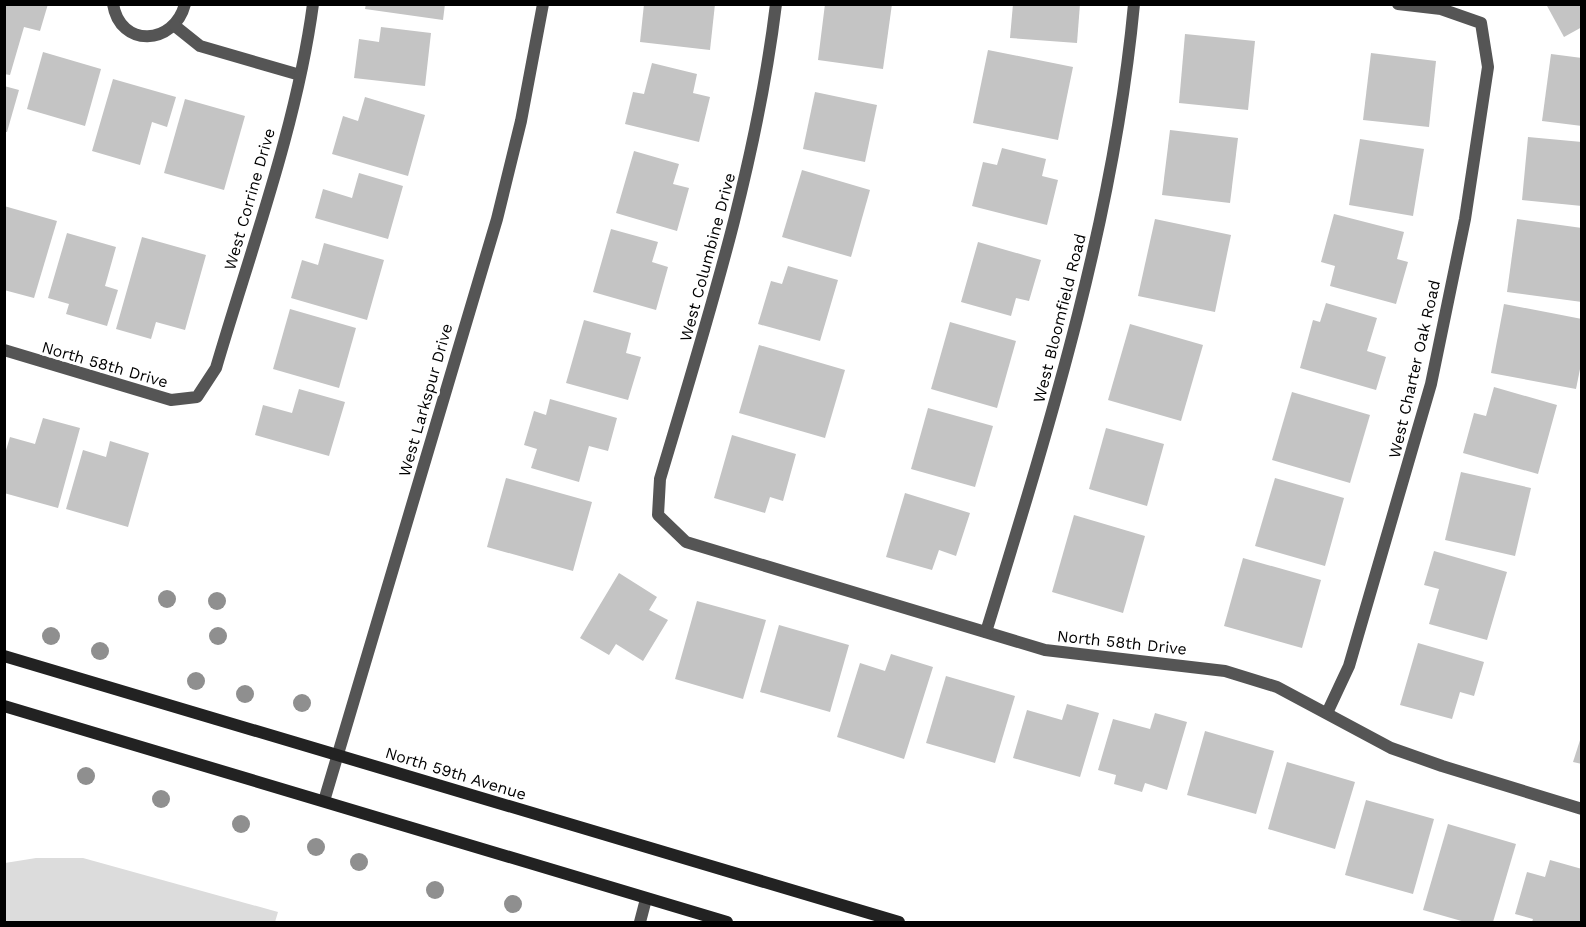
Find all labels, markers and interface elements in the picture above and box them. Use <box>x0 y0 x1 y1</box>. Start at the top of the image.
street label: West Corrine Drive <box>220 126 279 272</box>
street label: West Columbine Drive <box>676 171 739 344</box>
street label: West Bloomfield Road <box>1029 232 1090 405</box>
street label: West Charter Oak Road <box>1385 278 1444 460</box>
street label: West Larkspur Drive <box>395 321 456 479</box>
street label: North 58th Drive <box>40 337 170 392</box>
street label: North 58th Drive <box>1056 626 1188 659</box>
street label: North 59th Avenue <box>383 743 529 804</box>

